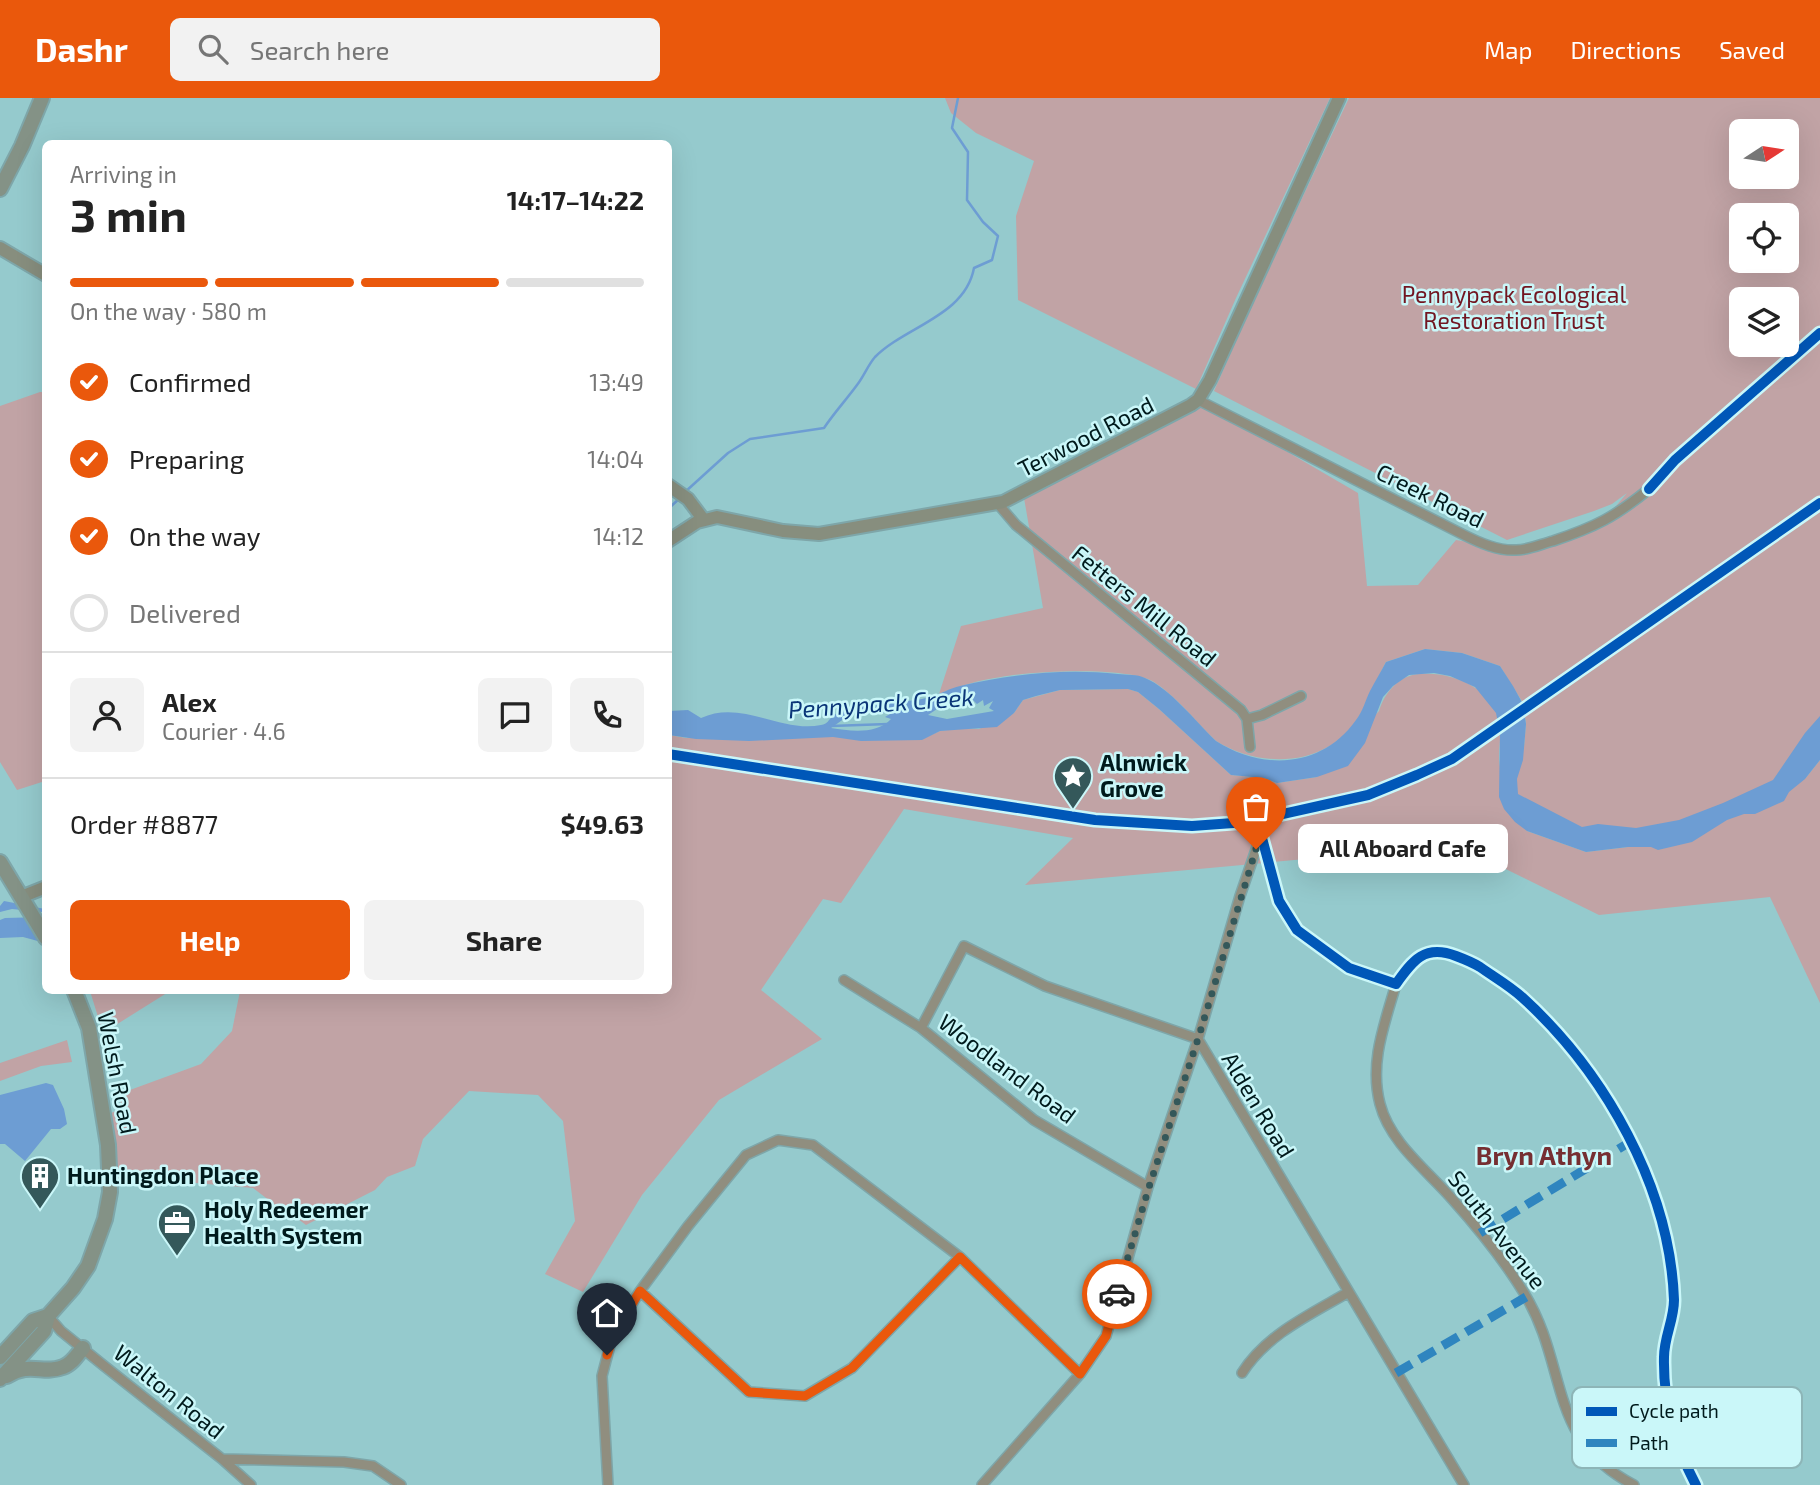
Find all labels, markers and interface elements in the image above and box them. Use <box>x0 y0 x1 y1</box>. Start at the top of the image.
search box <box>170 18 660 81</box>
text: Dashr <box>35 29 128 69</box>
icon: search <box>194 30 232 68</box>
text: Search here <box>250 34 389 65</box>
text: Map <box>1484 35 1532 64</box>
text: Directions <box>1570 35 1681 64</box>
text: Saved <box>1719 35 1785 64</box>
north arrow <box>1729 119 1799 189</box>
map controls <box>1729 119 1799 357</box>
text: Arriving in <box>70 160 177 188</box>
text: 14:17–14:22 <box>507 184 644 215</box>
text: 3 min <box>70 186 187 241</box>
button: locate <box>1729 203 1799 273</box>
park label: Pennypack Ecological Restoration Trust <box>1402 280 1626 334</box>
button: layers <box>1729 287 1799 357</box>
text: On the way · 580 m <box>70 297 267 325</box>
icon: check <box>70 363 108 401</box>
text: Confirmed <box>129 366 252 397</box>
text: 13:49 <box>589 368 644 396</box>
street label: Terwood Road <box>1013 390 1158 482</box>
icon: check <box>70 440 108 478</box>
text: Preparing <box>129 443 244 474</box>
text: 14:04 <box>587 445 644 473</box>
street label: Creek Road <box>1372 457 1489 533</box>
icon: check <box>70 517 108 555</box>
text: On the way <box>129 520 260 551</box>
text: 14:12 <box>593 522 644 550</box>
street label: Fetters Mill Road <box>1067 539 1222 672</box>
text: Delivered <box>129 597 241 628</box>
button: person <box>70 678 144 752</box>
button: chat <box>478 678 552 752</box>
button: phone <box>570 678 644 752</box>
water label: Pennypack Creek <box>787 682 975 723</box>
text: Alex <box>162 686 217 717</box>
text: Courier · 4.6 <box>162 717 286 745</box>
place label: Alnwick Grove <box>1100 748 1187 802</box>
place icon: Alnwick Grove <box>1052 755 1094 810</box>
pin <box>1226 777 1286 849</box>
icon: bag <box>1237 788 1275 826</box>
text: Order #8877 <box>70 808 218 839</box>
text: $49.63 <box>561 808 644 839</box>
callout: All Aboard Cafe <box>1298 824 1508 874</box>
text: All Aboard Cafe <box>1320 834 1486 862</box>
button: Help <box>70 900 350 980</box>
button: Share <box>364 900 644 980</box>
street label: Woodland Road <box>933 1007 1082 1129</box>
street label: Welsh Road <box>92 1009 144 1136</box>
street label: Alden Road <box>1216 1047 1301 1162</box>
district label: Bryn Athyn <box>1476 1139 1612 1171</box>
building icon: Huntingdon Place <box>19 1155 61 1210</box>
place label: Huntingdon Place <box>67 1161 259 1189</box>
street label: South Avenue <box>1443 1164 1553 1294</box>
place label: Holy Redeemer Health System <box>204 1195 369 1249</box>
office icon: Holy Redeemer Health System <box>156 1202 198 1257</box>
courier <box>1082 1259 1152 1329</box>
icon: car <box>1098 1275 1136 1313</box>
pin <box>577 1283 637 1355</box>
icon: home <box>588 1294 626 1332</box>
street label: Walton Road <box>109 1338 231 1444</box>
legend <box>1572 1387 1802 1468</box>
text: Cycle path <box>1629 1399 1719 1422</box>
text: Path <box>1629 1431 1669 1454</box>

